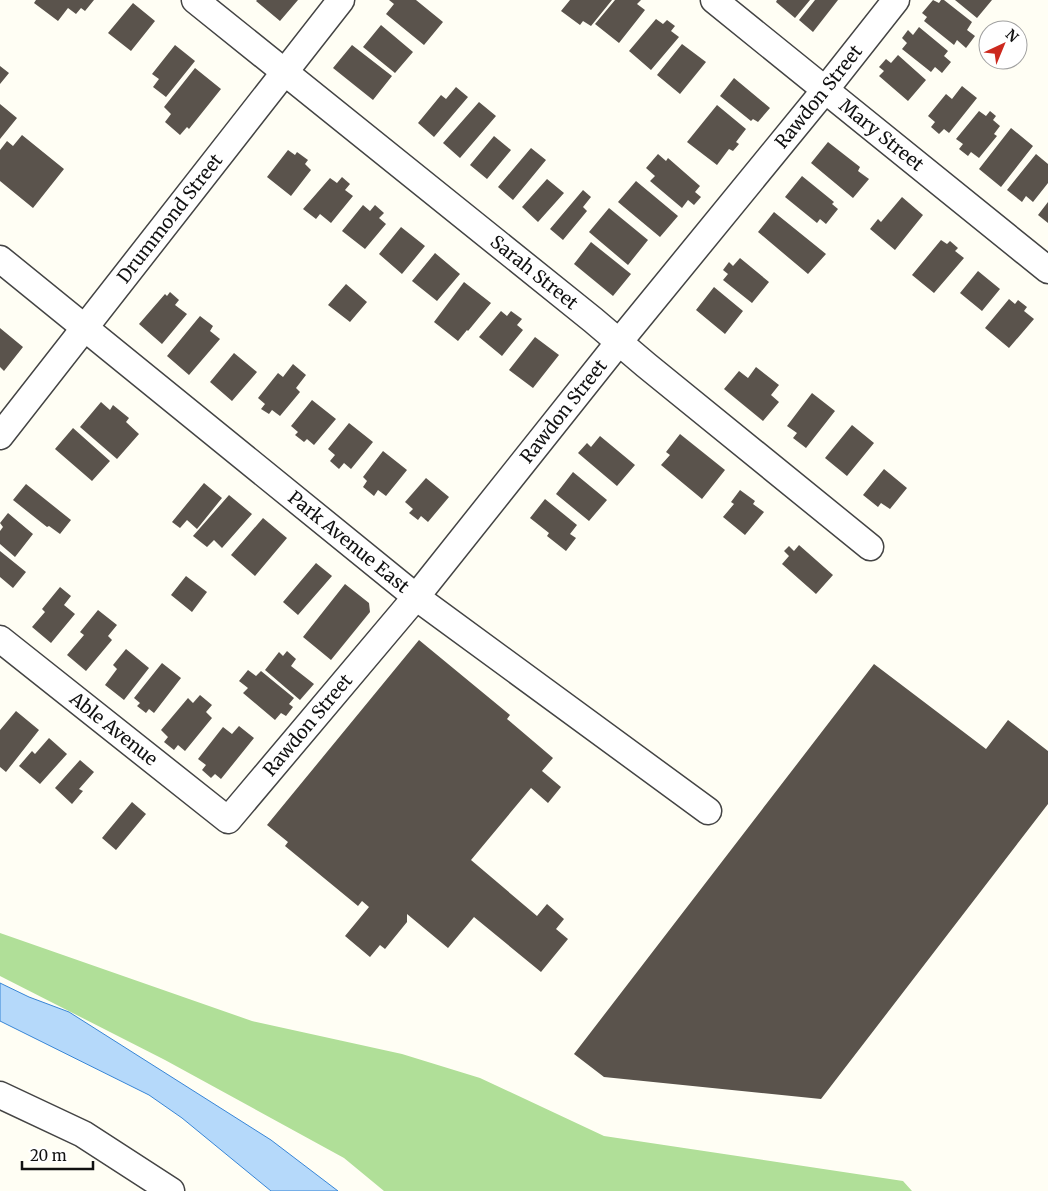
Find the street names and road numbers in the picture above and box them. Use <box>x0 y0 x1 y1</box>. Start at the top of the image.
street label: Rawdon Street <box>770 40 867 153</box>
street label: Mary Street <box>835 94 928 176</box>
street label: Drummond Street <box>112 149 227 287</box>
street label: Sarah Street <box>486 230 583 314</box>
street label: Rawdon Street <box>515 354 612 468</box>
street label: Park Avenue East <box>284 486 414 598</box>
street label: Rawdon Street <box>258 669 357 781</box>
street label: Able Avenue <box>65 686 162 771</box>

